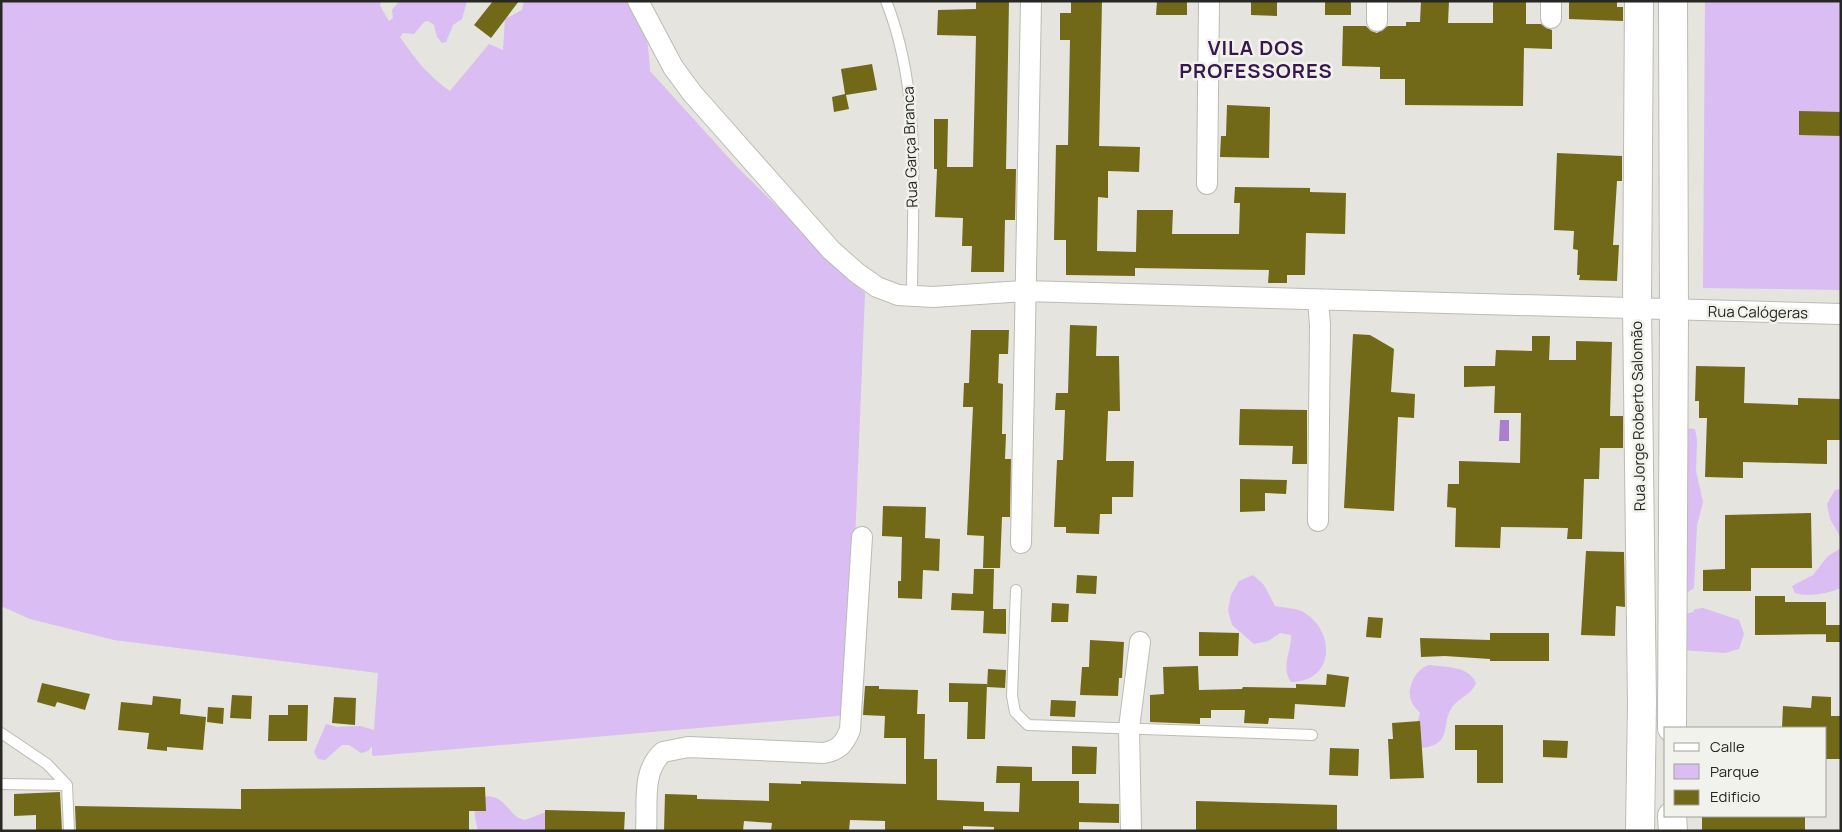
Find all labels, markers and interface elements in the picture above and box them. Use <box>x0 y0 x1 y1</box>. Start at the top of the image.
district label: VILA DOS PROFESSORES <box>1179 34 1333 84</box>
street label: Rua Garça Branca <box>897 86 923 208</box>
street label: Rua Calógeras <box>1708 301 1808 323</box>
street label: Rua Jorge Roberto Salomão <box>1626 321 1650 511</box>
legend <box>1664 727 1827 817</box>
text: Calle <box>1710 736 1745 757</box>
text: Parque <box>1710 761 1759 782</box>
text: Edificio <box>1710 786 1761 807</box>

